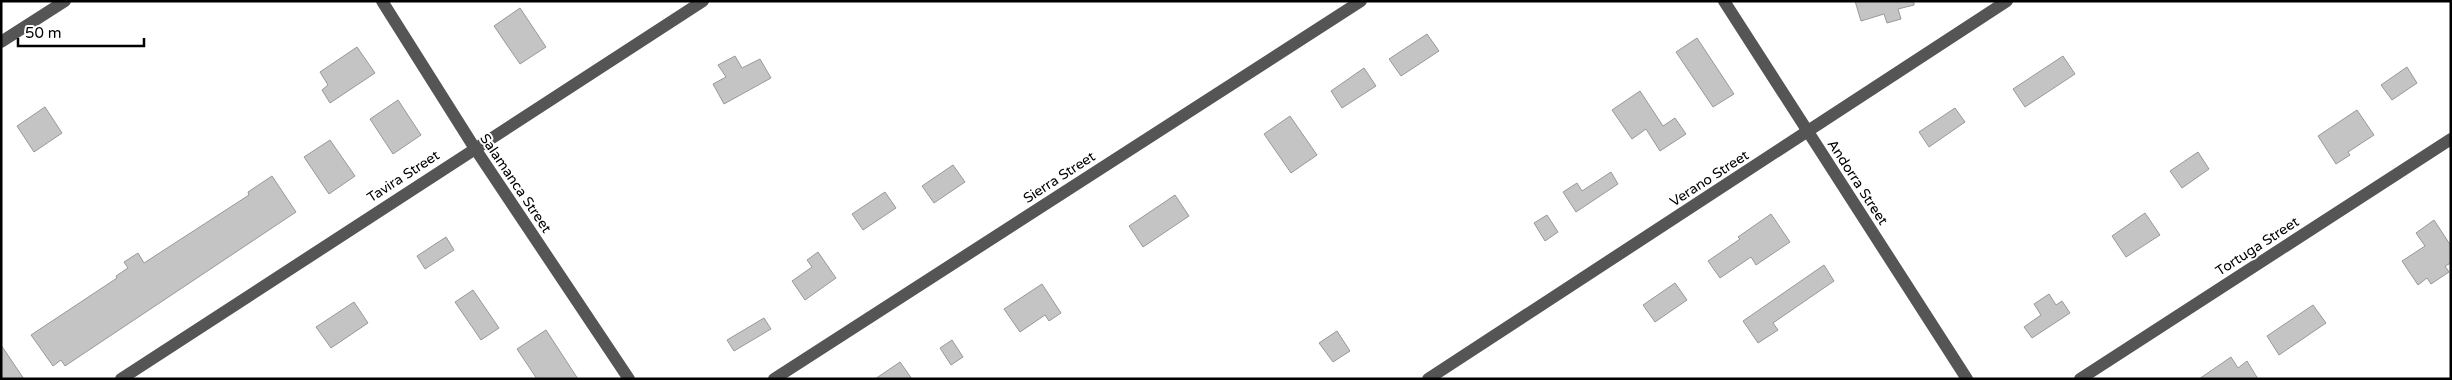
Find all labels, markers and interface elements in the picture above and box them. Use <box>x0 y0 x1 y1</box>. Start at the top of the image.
scale bar <box>18 15 144 47</box>
text: 50 m <box>25 24 62 42</box>
street label: Salamanca Street <box>476 130 555 237</box>
street label: Andorra Street <box>1824 136 1892 229</box>
street label: Tavira Street <box>364 146 443 206</box>
street label: Verano Street <box>1667 146 1753 210</box>
street label: Sierra Street <box>1020 148 1099 207</box>
street label: Tortuga Street <box>2212 213 2303 280</box>

